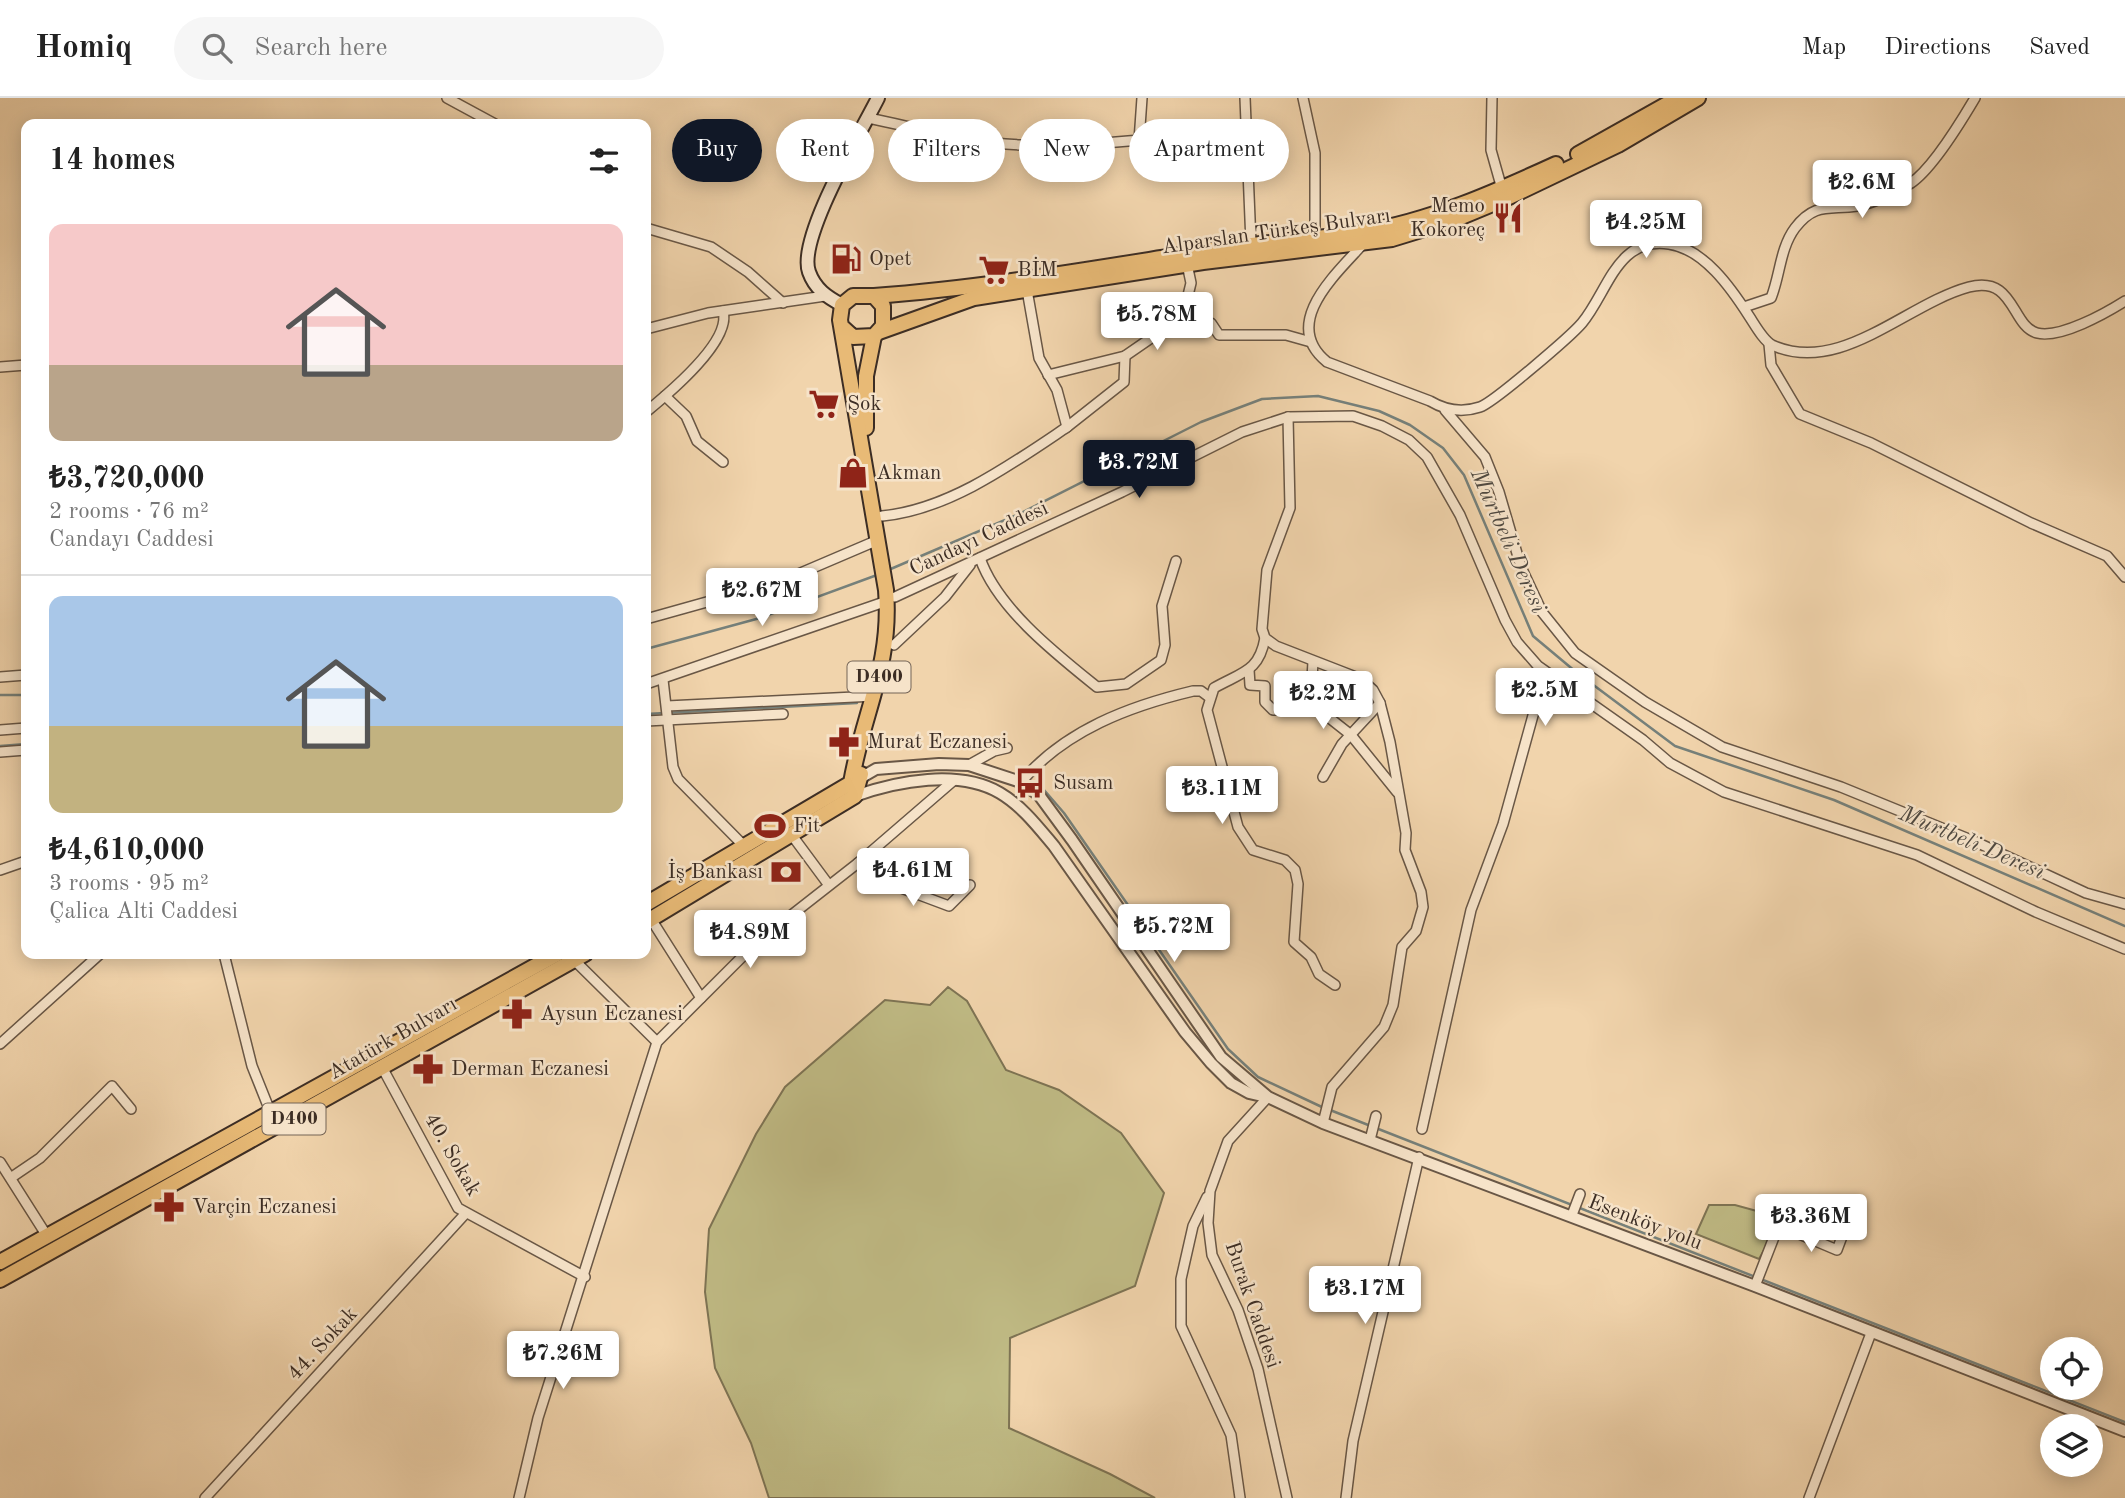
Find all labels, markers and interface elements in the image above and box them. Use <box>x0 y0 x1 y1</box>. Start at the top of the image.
search box <box>174 17 664 80</box>
icon: search <box>198 29 236 67</box>
text: Homiq <box>35 32 132 65</box>
text: Search here <box>254 35 387 61</box>
text: Map <box>1802 36 1846 60</box>
text: Directions <box>1884 36 1991 60</box>
text: Saved <box>2029 36 2090 60</box>
chip: Buy <box>672 119 762 182</box>
chip: Rent <box>776 119 874 182</box>
chip: Filters <box>888 119 1005 182</box>
chip: New <box>1019 119 1115 182</box>
chip: Apartment <box>1129 119 1289 182</box>
icon: filters <box>585 142 623 180</box>
text: 14 homes <box>49 146 175 176</box>
pin: ₺2.6M <box>1813 160 1911 220</box>
text: ₺2.6M <box>1829 171 1895 194</box>
place label: Memo Kokoreç <box>1410 196 1485 241</box>
pin: ₺4.25M <box>1589 200 1703 260</box>
restaurant icon: Memo Kokoreç <box>1491 201 1525 235</box>
street label: Alparslan Türkeş Bulvarı <box>1160 206 1392 258</box>
text: ₺4.25M <box>1606 211 1686 234</box>
fuel station icon: Opet <box>829 242 863 276</box>
place label: Opet <box>869 249 912 270</box>
supermarket icon: BİM <box>977 253 1011 287</box>
place label: BİM <box>1017 256 1057 281</box>
icon: home <box>273 269 399 395</box>
pin: ₺5.78M <box>1100 292 1214 352</box>
text: ₺5.78M <box>1117 303 1197 326</box>
supermarket icon: Şok <box>807 387 841 421</box>
place label: Şok <box>847 394 881 415</box>
pin: ₺3.72M <box>1082 440 1196 500</box>
text: ₺3.72M <box>1099 451 1179 474</box>
shop icon: Akman <box>836 456 870 490</box>
place label: Akman <box>876 463 941 484</box>
text: ₺3,720,000 <box>49 464 205 494</box>
water label: Murtbeli Deresi <box>1465 464 1550 617</box>
street label: Candayı Caddesi <box>906 498 1052 580</box>
text: 2 rooms · 76 m² <box>49 500 209 523</box>
text: Candayı Caddesi <box>49 528 214 551</box>
pin: ₺2.67M <box>705 568 819 628</box>
text: ₺2.67M <box>722 579 802 602</box>
icon: home <box>273 641 399 767</box>
road number: D400 <box>848 662 910 692</box>
pin: ₺2.5M <box>1496 668 1594 728</box>
pin: ₺2.2M <box>1274 672 1372 731</box>
text: ₺2.5M <box>1512 679 1578 702</box>
text: ₺2.2M <box>1290 682 1356 705</box>
pharmacy icon: Murat Eczanesi <box>827 725 861 759</box>
place label: Murat Eczanesi <box>867 732 1007 753</box>
bus stop icon: Susam <box>1013 766 1047 800</box>
pin: ₺3.11M <box>1165 766 1279 826</box>
place label: Susam <box>1053 773 1113 794</box>
text: ₺3.11M <box>1182 777 1262 800</box>
water label: Murtbeli Deresi <box>1895 802 2048 884</box>
sports icon: Fit <box>753 809 787 843</box>
place label: Fit <box>793 816 820 837</box>
text: ₺4,610,000 <box>49 836 205 866</box>
pin: ₺4.61M <box>856 848 970 908</box>
bank icon: İş Bankası <box>769 855 803 889</box>
place label: İş Bankası <box>667 858 763 883</box>
text: ₺4.61M <box>873 859 953 882</box>
text: 3 rooms · 95 m² <box>49 872 209 895</box>
text: Çalica Alti Caddesi <box>49 900 238 923</box>
pin: ₺5.72M <box>1117 904 1231 964</box>
pin: ₺4.89M <box>693 910 807 970</box>
text: ₺5.72M <box>1134 915 1214 938</box>
text: ₺4.89M <box>710 921 790 944</box>
street label: Atatürk Bulvarı <box>325 994 461 1084</box>
pharmacy icon: Aysun Eczanesi <box>500 997 534 1031</box>
place label: Aysun Eczanesi <box>540 1004 683 1025</box>
pharmacy icon: Derman Eczanesi <box>411 1052 445 1086</box>
place label: Derman Eczanesi <box>451 1059 609 1080</box>
road number: D400 <box>262 1104 326 1134</box>
street label: 40. Sokak <box>420 1110 484 1200</box>
pharmacy icon: Varçin Eczanesi <box>152 1190 186 1224</box>
street label: Esenköy yolu <box>1585 1192 1705 1254</box>
pin: ₺3.36M <box>1754 1194 1868 1254</box>
place label: Varçin Eczanesi <box>192 1197 337 1218</box>
text: ₺3.36M <box>1771 1205 1851 1228</box>
street label: Burak Caddesi <box>1221 1239 1283 1371</box>
pin: ₺3.17M <box>1308 1266 1422 1326</box>
text: ₺3.17M <box>1325 1277 1405 1300</box>
street label: 44. Sokak <box>284 1303 362 1385</box>
pin: ₺7.26M <box>506 1332 620 1391</box>
map controls <box>2040 1337 2103 1477</box>
button: locate <box>2040 1337 2103 1400</box>
text: ₺7.26M <box>523 1342 603 1365</box>
button: layers <box>2040 1414 2103 1477</box>

